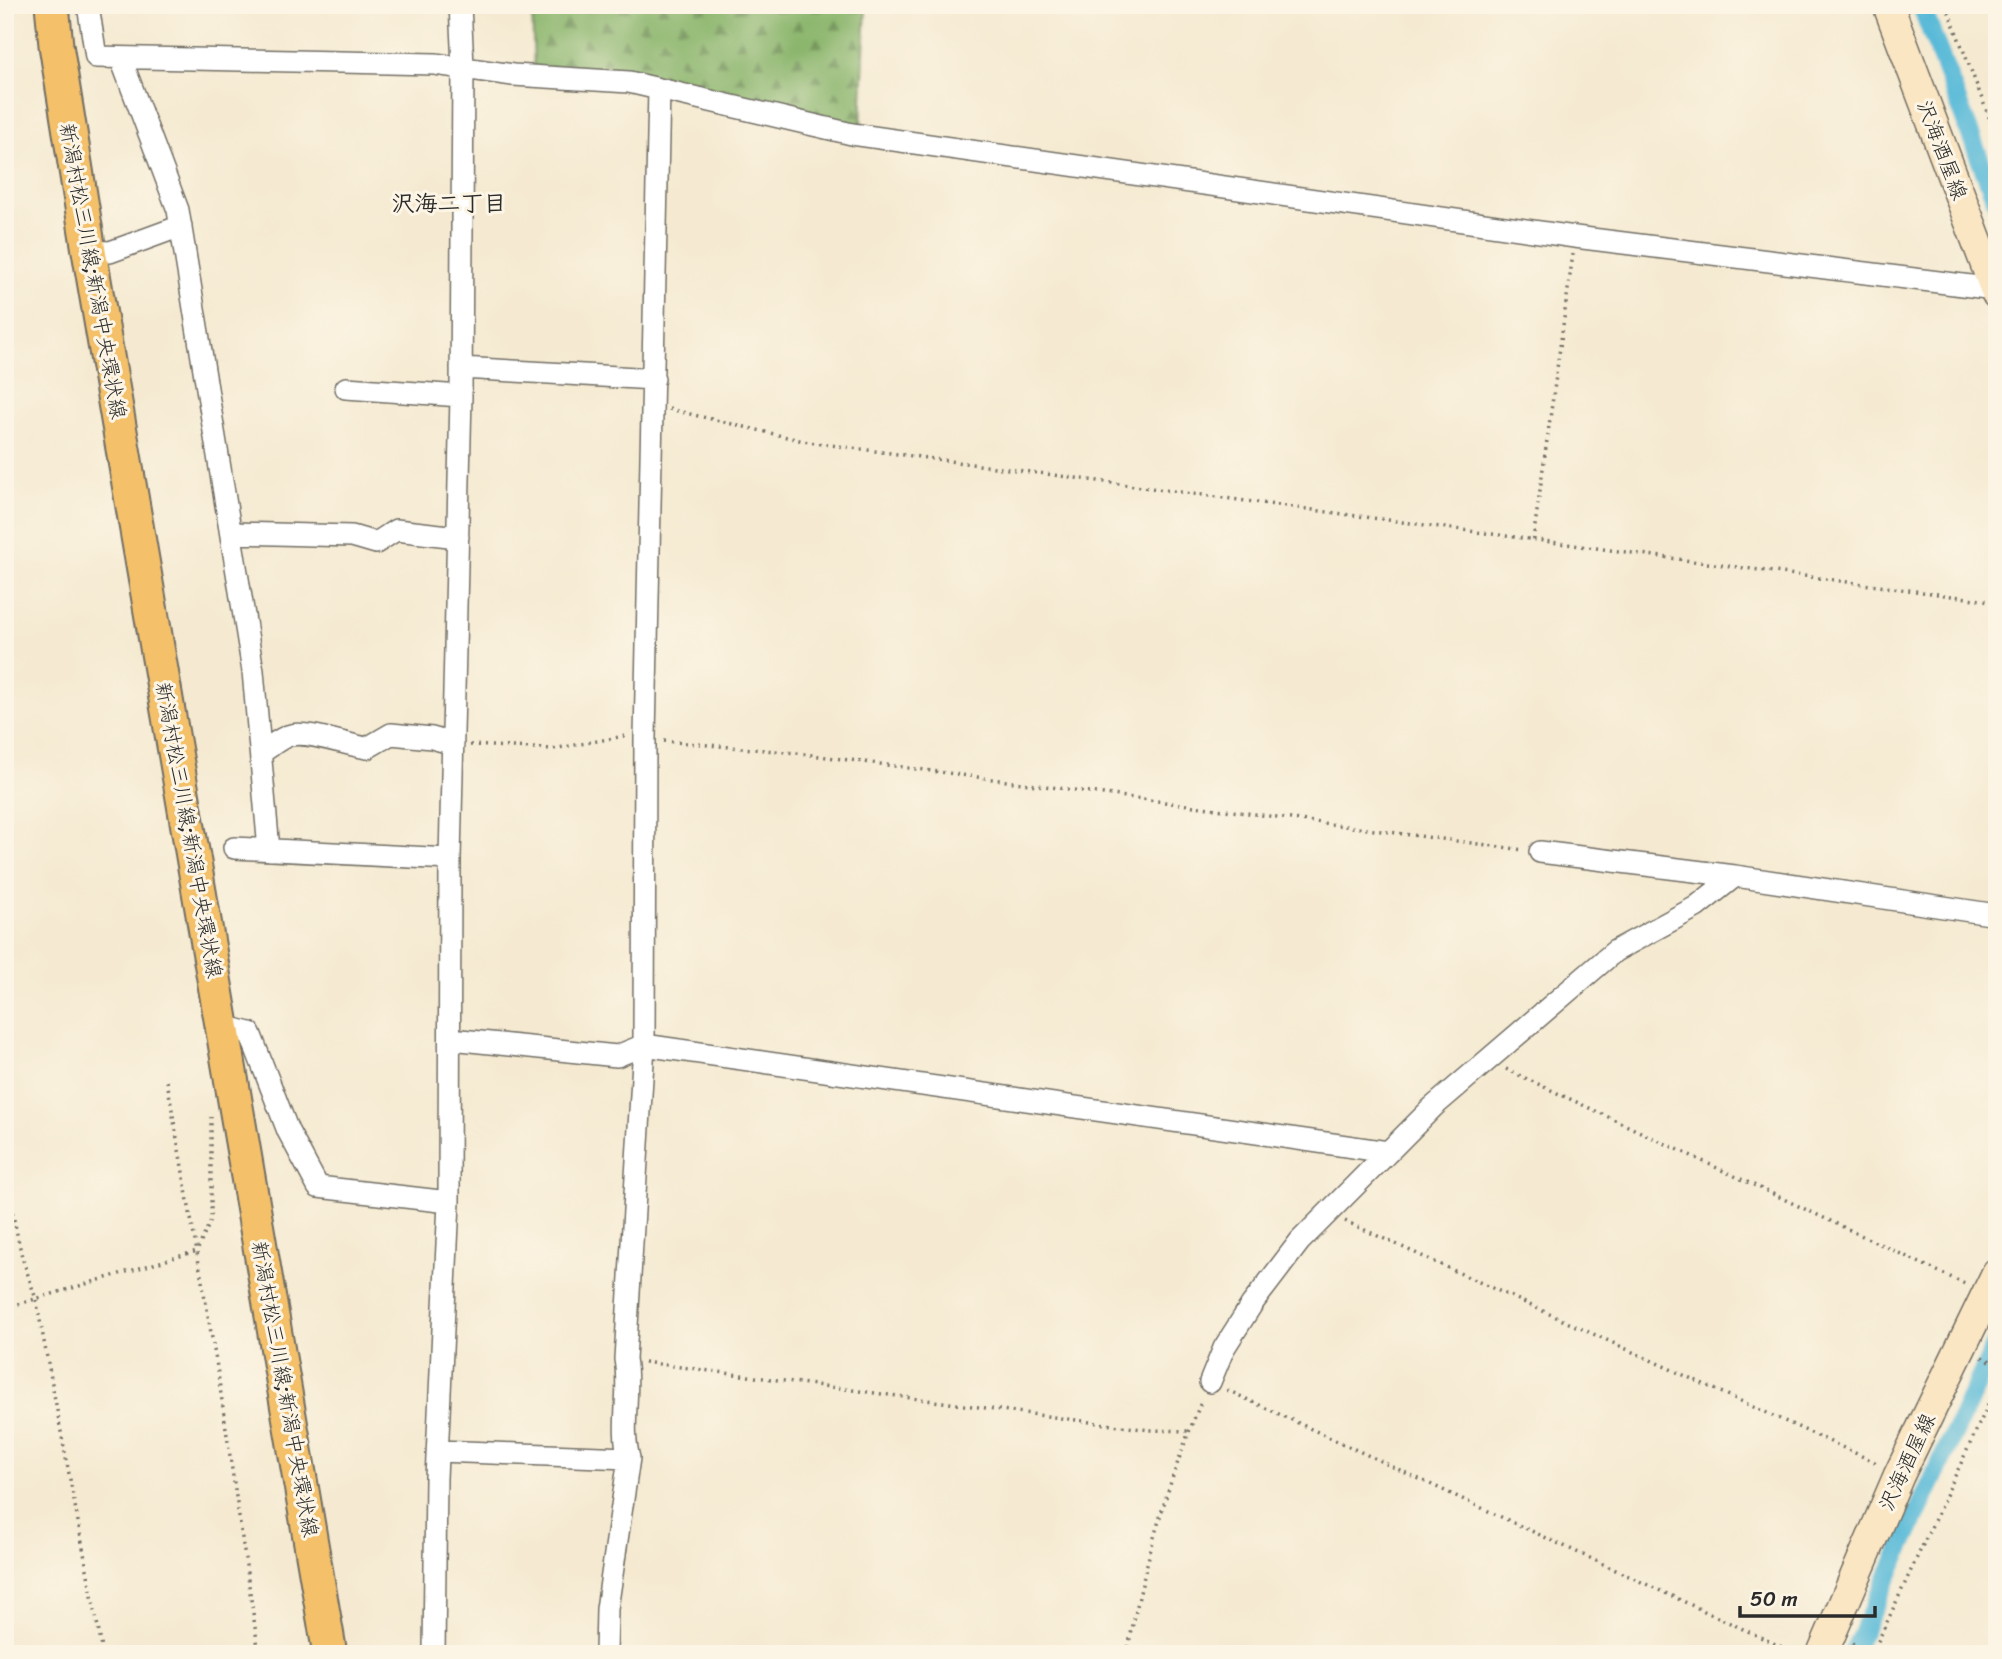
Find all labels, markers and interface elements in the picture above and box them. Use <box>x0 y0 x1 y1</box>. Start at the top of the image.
street label: 沢海酒屋線 <box>1905 94 1979 206</box>
street label: 新潟村松三川線;新潟中央環状線 <box>48 120 138 422</box>
district label: 沢海二丁目 <box>392 183 507 224</box>
street label: 新潟村松三川線;新潟中央環状線 <box>144 679 234 981</box>
street label: 新潟村松三川線;新潟中央環状線 <box>240 1238 330 1540</box>
street label: 沢海酒屋線 <box>1868 1406 1946 1518</box>
scale bar <box>1740 1575 1874 1619</box>
text: 50 m <box>1750 1580 1798 1618</box>

